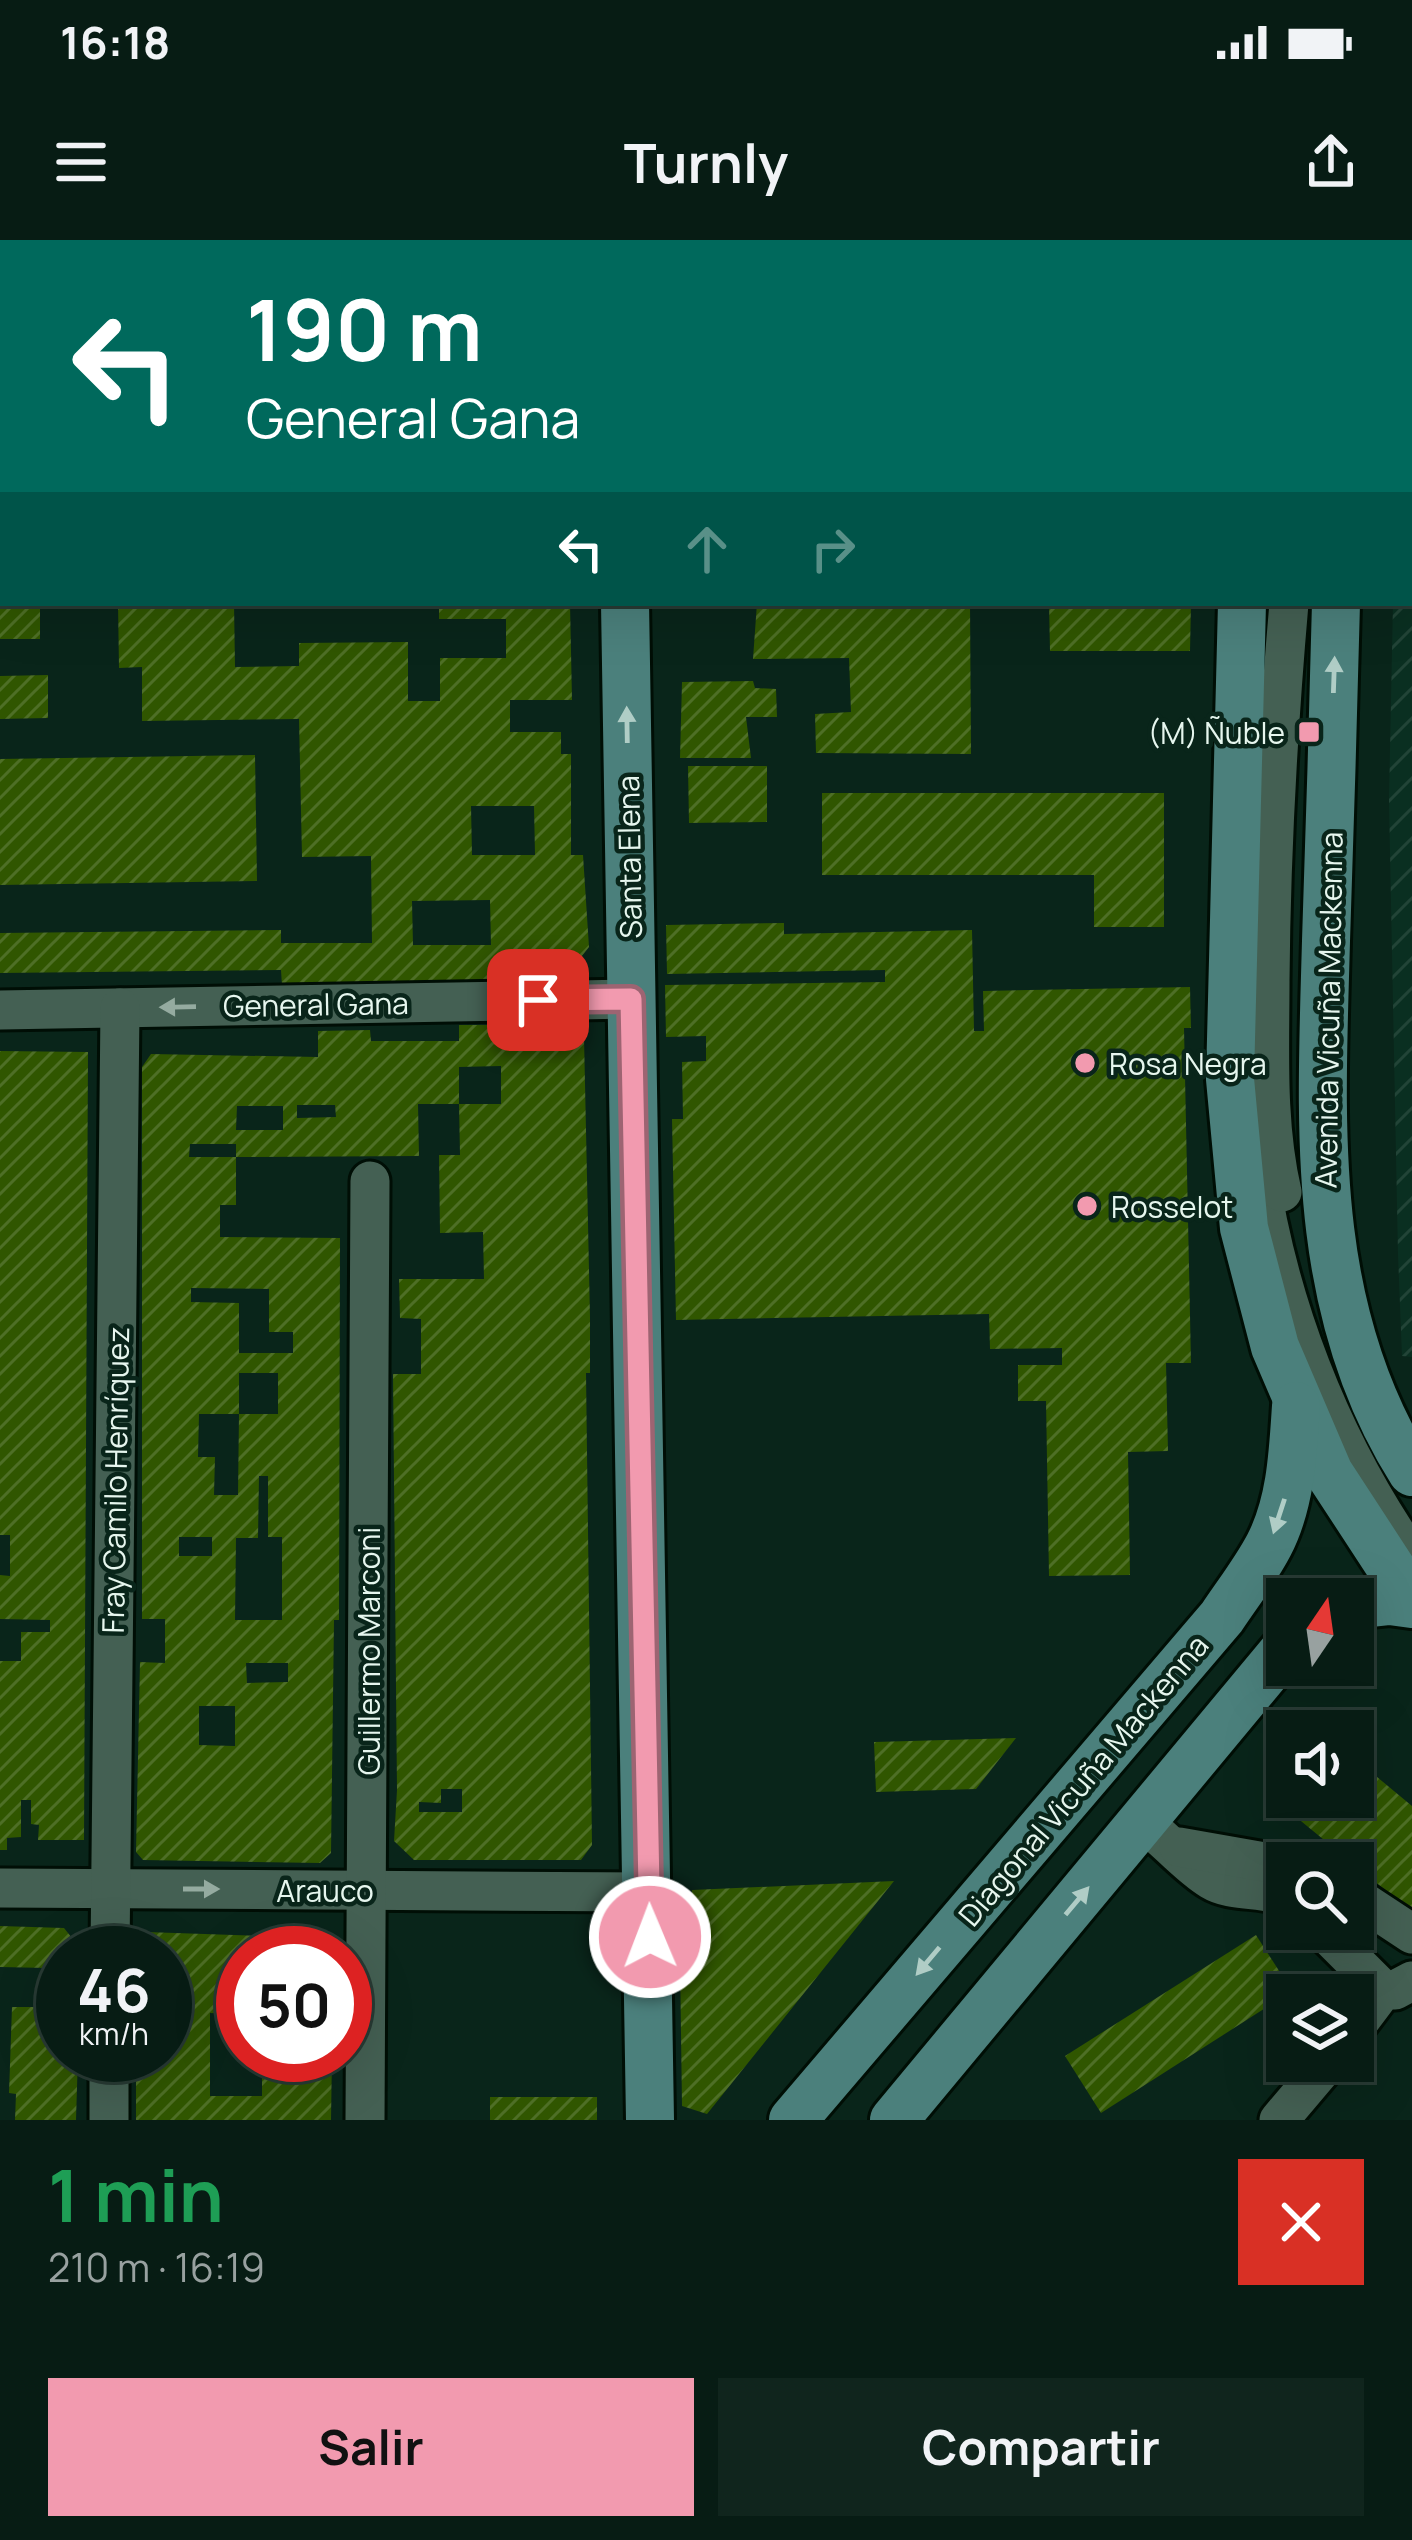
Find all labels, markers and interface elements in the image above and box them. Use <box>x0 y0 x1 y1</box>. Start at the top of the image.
text: 16:18 <box>60 11 170 73</box>
text: Turnly <box>624 125 788 199</box>
icon: menu <box>48 129 114 195</box>
icon: share <box>1298 129 1364 195</box>
text: 190 m <box>246 271 483 386</box>
icon: left <box>48 288 204 444</box>
text: General Gana <box>246 380 580 454</box>
icon: left <box>548 516 614 582</box>
icon: ahead <box>674 516 740 582</box>
icon: right <box>800 516 866 582</box>
one-way arrow <box>1324 655 1343 693</box>
one-way arrow <box>617 705 637 743</box>
place label: (M) Ñuble <box>1148 712 1285 753</box>
marker: (M) Ñuble <box>1296 719 1322 745</box>
street label: Santa Elena <box>607 775 651 939</box>
street label: Avenida Vicuña Mackenna <box>1304 831 1352 1189</box>
pin <box>487 949 589 1051</box>
icon: arrive <box>505 967 571 1033</box>
street label: General Gana <box>223 982 409 1026</box>
one-way arrow <box>158 997 196 1017</box>
place label: Rosa Negra <box>1109 1043 1267 1084</box>
marker: Rosa Negra <box>1072 1050 1098 1076</box>
place label: Rosselot <box>1111 1186 1233 1227</box>
marker: Rosselot <box>1074 1193 1100 1219</box>
street label: Fray Camilo Henríquez <box>92 1326 138 1634</box>
one-way arrow <box>1269 1498 1287 1535</box>
street label: Guillermo Marconi <box>348 1527 389 1775</box>
north arrow <box>1266 1578 1374 1686</box>
map controls <box>1266 1578 1374 2082</box>
street label: Diagonal Vicuña Mackenna <box>949 1626 1217 1934</box>
button: sound <box>1266 1710 1374 1818</box>
button: search <box>1266 1842 1374 1950</box>
street label: Arauco <box>276 1870 374 1911</box>
position arrow <box>587 1874 713 2000</box>
one-way arrow <box>183 1879 221 1899</box>
one-way arrow <box>1063 1886 1089 1916</box>
speed limit sign: 50 <box>216 1926 372 2082</box>
one-way arrow <box>916 1946 942 1976</box>
text: 46 <box>77 1948 151 2030</box>
button: layers <box>1266 1974 1374 2082</box>
text: km/h <box>79 2013 149 2054</box>
text: 1 min <box>48 2145 224 2244</box>
button: close <box>1238 2159 1364 2285</box>
text: 210 m · 16:19 <box>48 2240 265 2294</box>
button: Salir <box>48 2378 694 2516</box>
button: Compartir <box>718 2378 1364 2516</box>

